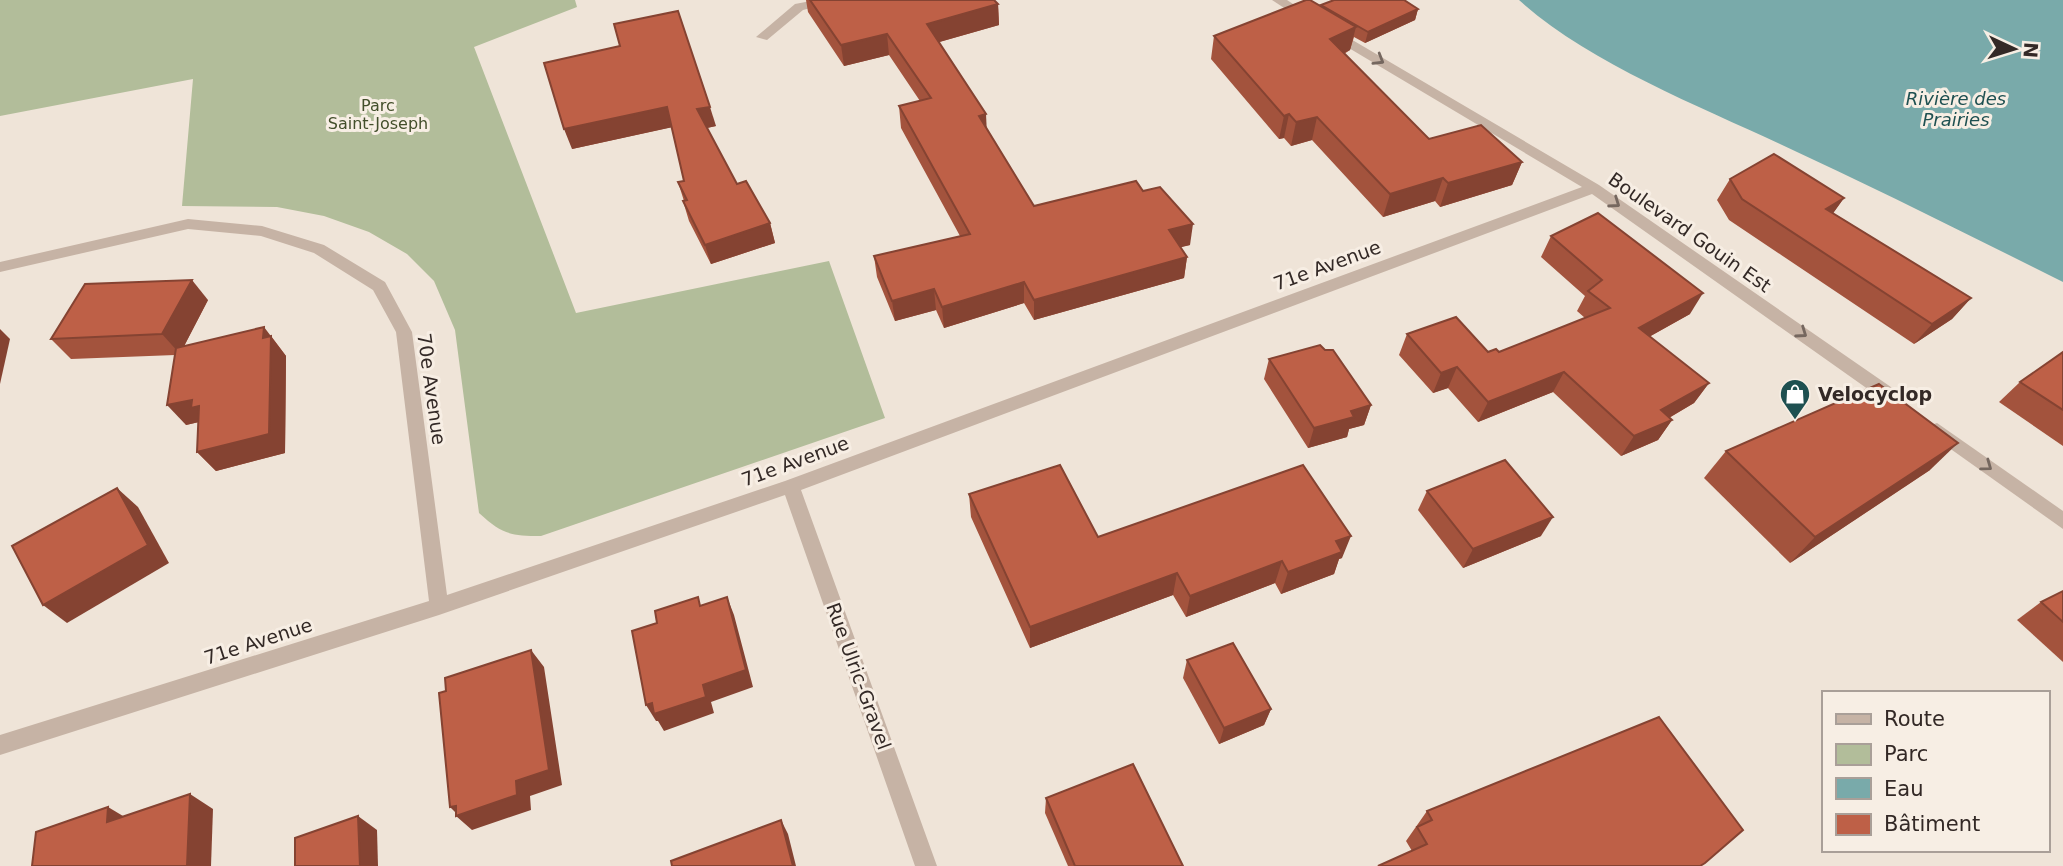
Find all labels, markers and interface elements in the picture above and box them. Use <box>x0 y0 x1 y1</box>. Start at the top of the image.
north arrow <box>1979 14 2049 84</box>
text: N <box>2019 41 2042 59</box>
one-way arrow <box>1371 52 1384 65</box>
water label: Rivière des Prairies <box>1906 88 2006 130</box>
park label: Parc Saint-Joseph <box>328 96 428 133</box>
street label: Boulevard Gouin Est <box>1605 168 1775 296</box>
one-way arrow <box>1608 195 1621 208</box>
street label: 71e Avenue <box>1270 235 1384 295</box>
one-way arrow <box>1794 325 1807 337</box>
street label: 70e Avenue <box>413 332 451 446</box>
shop icon: Velocyclop <box>1778 377 1812 421</box>
place label: Velocyclop <box>1818 383 1932 405</box>
street label: 71e Avenue <box>738 431 852 491</box>
one-way arrow <box>1979 458 1992 470</box>
street label: Rue Ulric-Gravel <box>822 600 896 752</box>
street label: 71e Avenue <box>201 613 315 669</box>
legend <box>1822 691 2049 852</box>
text: Route <box>1884 707 1945 731</box>
text: Parc <box>1884 742 1928 766</box>
text: Eau <box>1884 777 1923 801</box>
text: Bâtiment <box>1884 812 1980 836</box>

